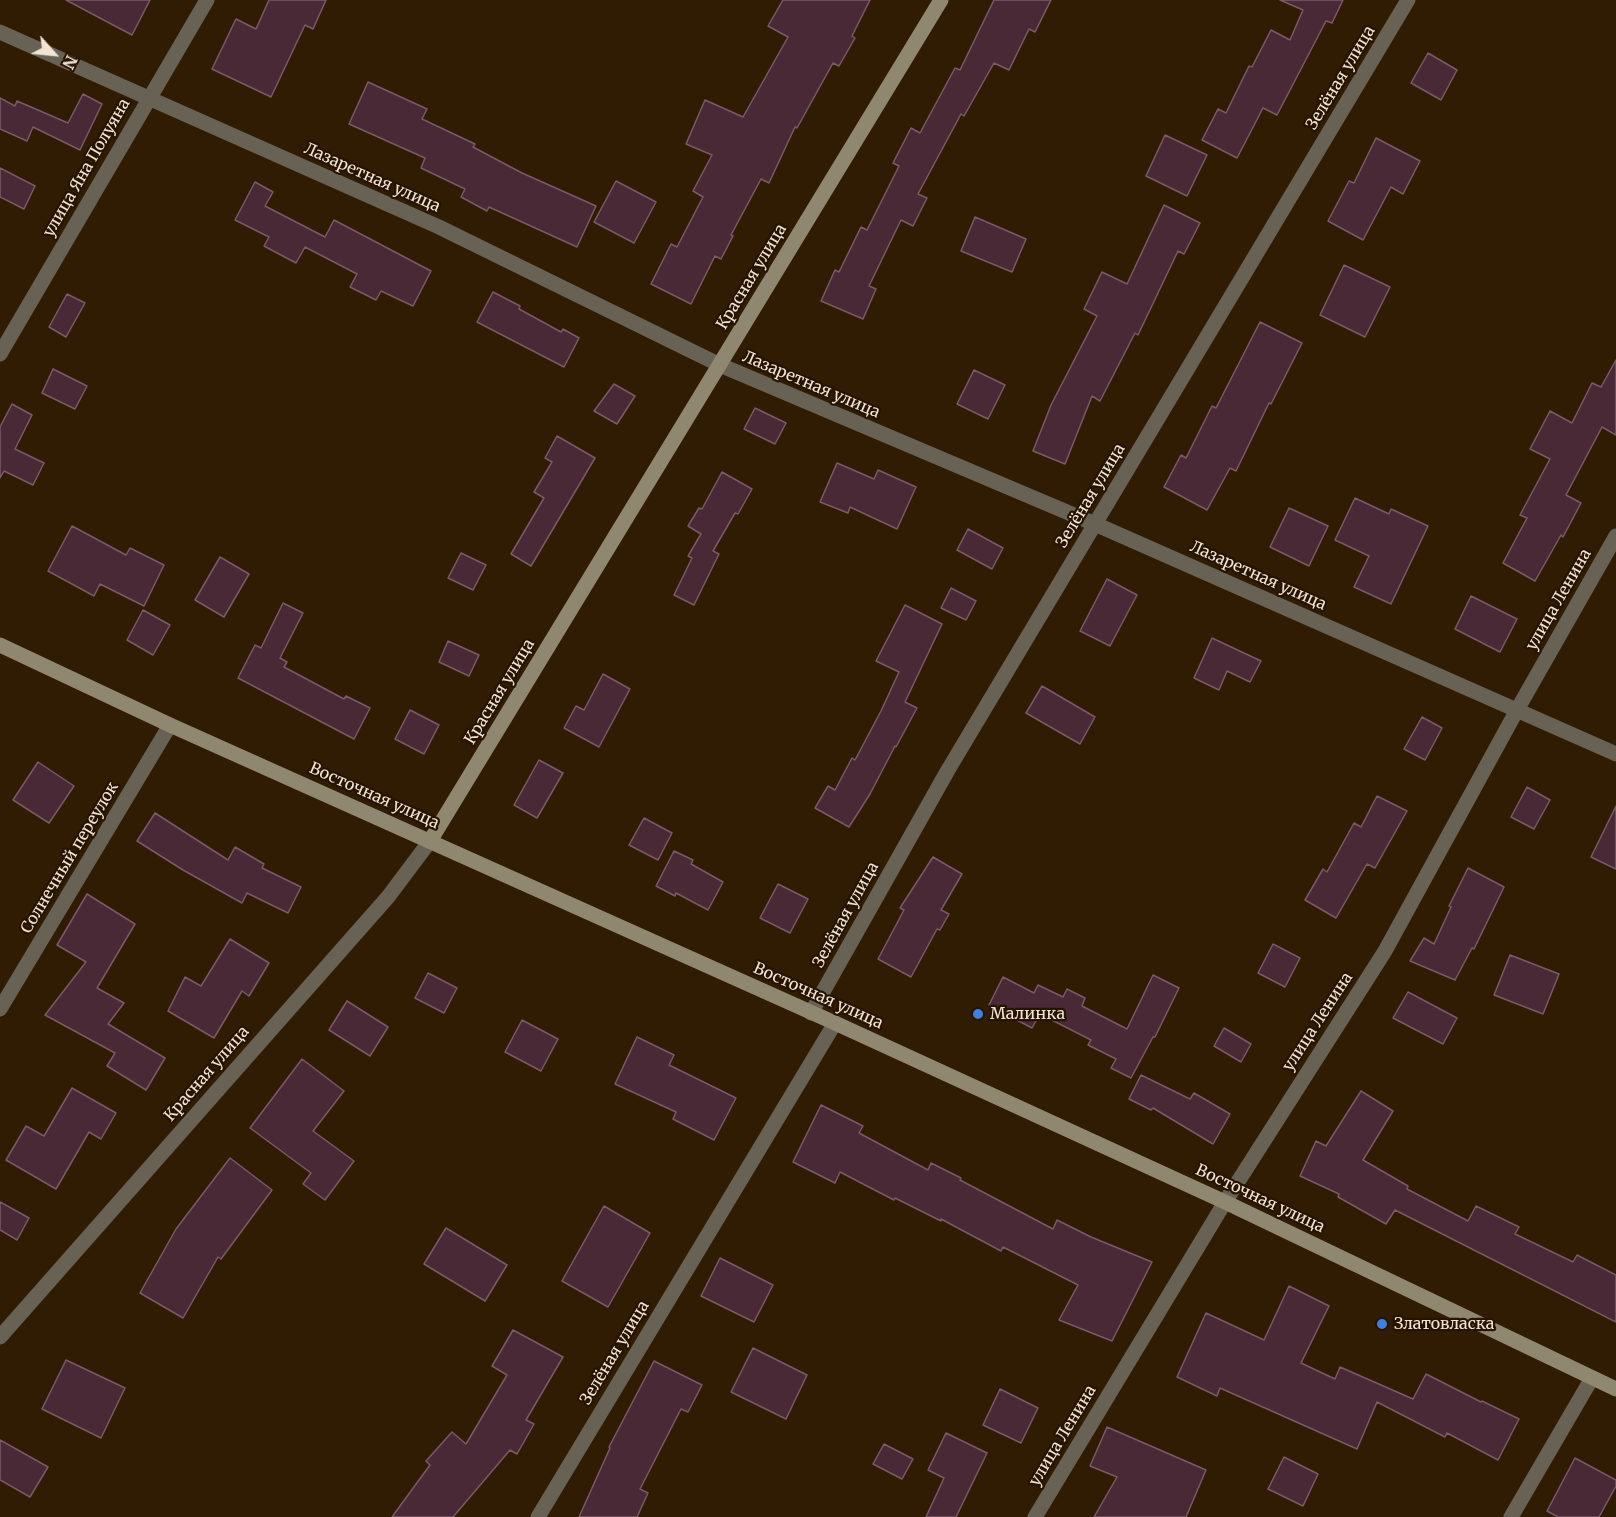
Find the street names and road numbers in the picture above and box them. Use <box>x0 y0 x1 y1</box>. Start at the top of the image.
street label: Зелёная улица <box>1302 23 1380 133</box>
street label: улица Яна Полуяна <box>40 95 134 241</box>
street label: Лазаретная улица <box>301 139 443 217</box>
street label: Красная улица <box>713 221 791 333</box>
street label: Лазаретная улица <box>739 347 883 423</box>
street label: Зелёная улица <box>1052 441 1130 551</box>
street label: Лазаретная улица <box>1187 537 1329 615</box>
street label: улица Ленина <box>1522 546 1596 654</box>
street label: Красная улица <box>461 636 539 748</box>
street label: Восточная улица <box>306 759 442 833</box>
street label: Солнечный переулок <box>17 779 123 937</box>
street label: Зелёная улица <box>809 859 883 971</box>
street label: Восточная улица <box>750 959 886 1033</box>
street label: улица Ленина <box>1279 969 1357 1075</box>
street label: Красная улица <box>161 1023 253 1125</box>
street label: Восточная улица <box>1192 1161 1328 1237</box>
street label: Зелёная улица <box>576 1298 654 1408</box>
street label: улица Ленина <box>1025 1382 1101 1490</box>

